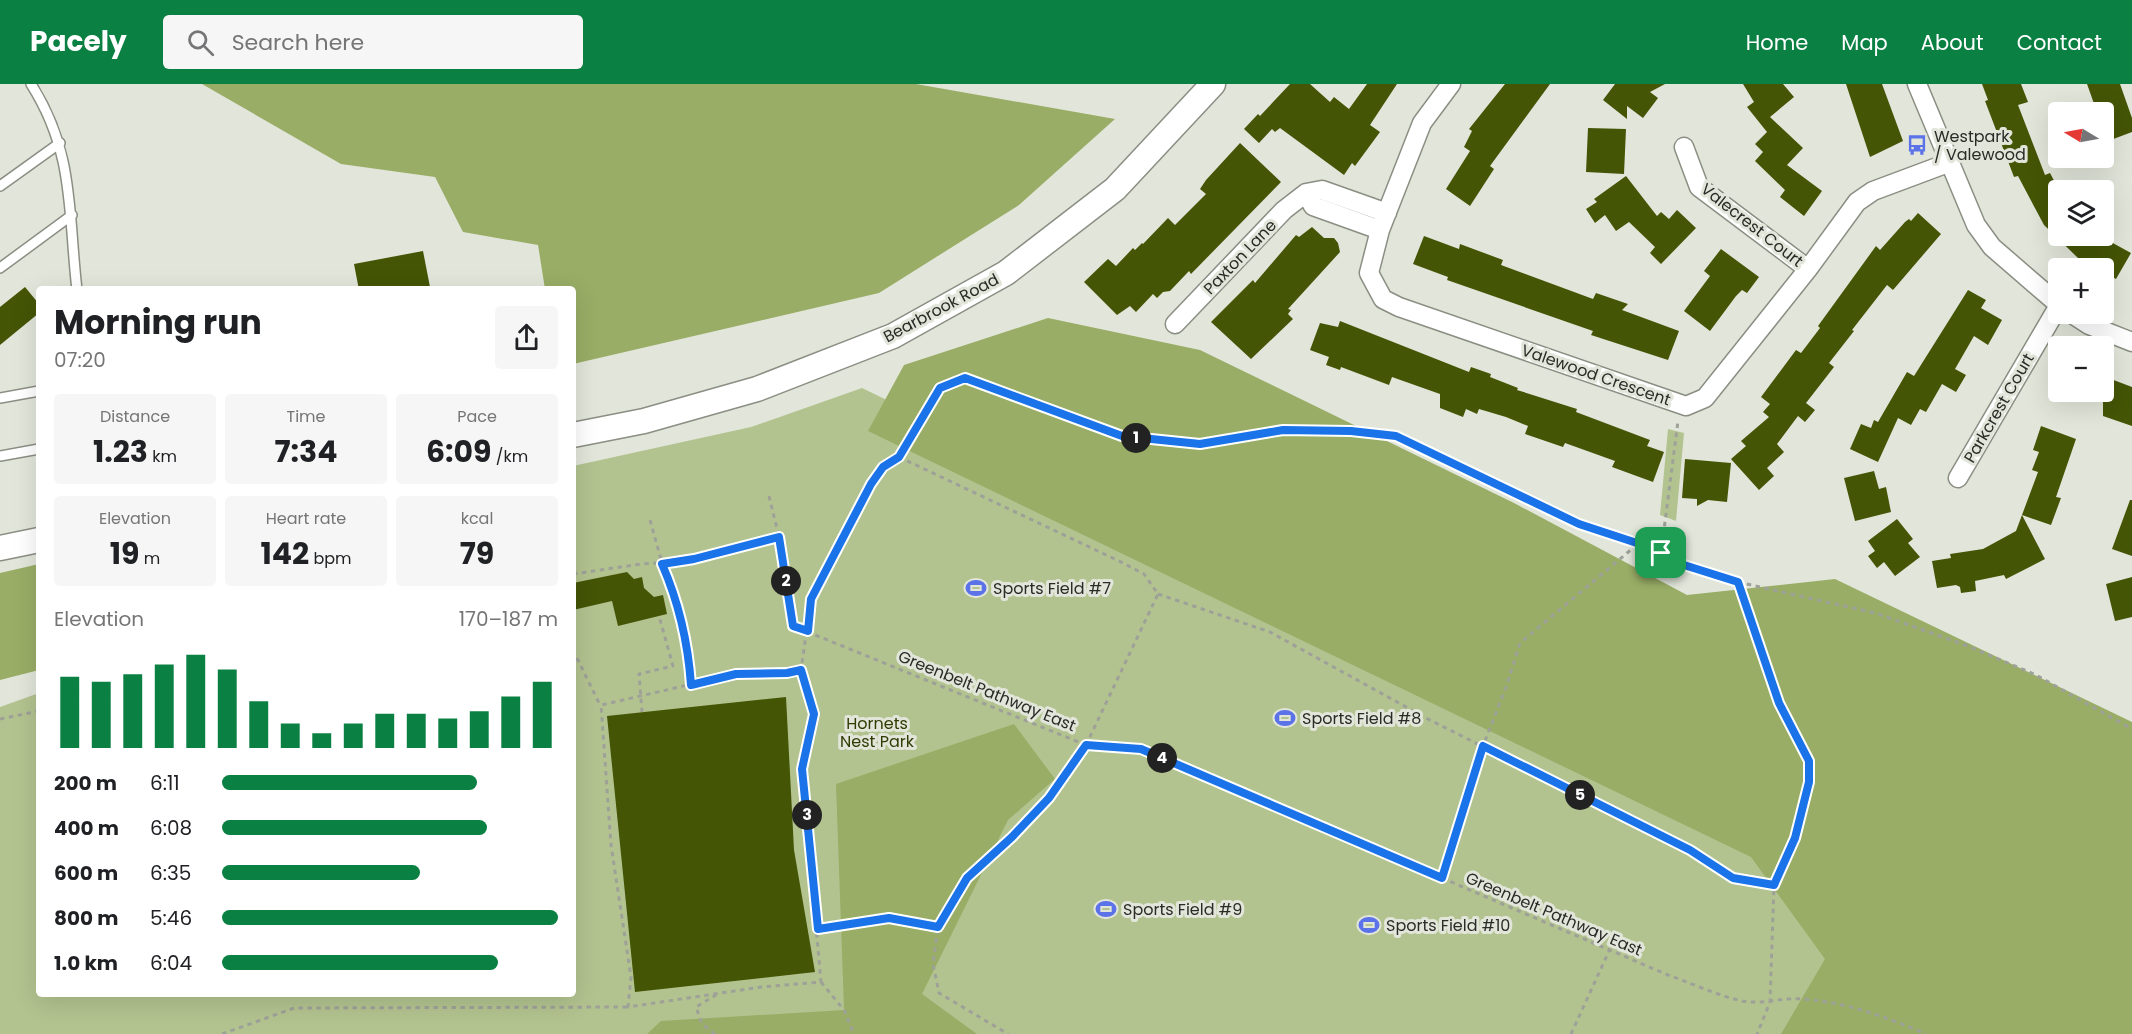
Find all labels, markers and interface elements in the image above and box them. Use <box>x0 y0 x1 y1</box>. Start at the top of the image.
search box <box>163 15 583 69</box>
text: Pacely <box>30 22 127 61</box>
icon: search <box>184 26 217 59</box>
text: Search here <box>232 27 364 58</box>
text: Home <box>1746 28 1808 57</box>
text: Map <box>1841 28 1888 57</box>
text: About <box>1921 28 1984 57</box>
text: Contact <box>2017 28 2102 57</box>
north arrow <box>2048 102 2114 168</box>
map controls <box>2048 102 2114 402</box>
place label: Westpark / Valewood <box>1934 125 2026 166</box>
bus stop icon: Westpark / Valewood <box>1905 133 1929 157</box>
street label: Valecrest Court <box>1696 178 1808 272</box>
button: layers <box>2048 180 2114 246</box>
street label: Paxton Lane <box>1198 214 1282 300</box>
button: + <box>2048 258 2114 324</box>
street label: Bearbrook Road <box>879 268 1003 348</box>
text: Morning run <box>54 299 262 346</box>
button: share <box>495 306 558 369</box>
button: − <box>2048 336 2114 402</box>
street label: Valewood Crescent <box>1518 339 1674 411</box>
text: 07:20 <box>54 346 106 374</box>
street label: Parkcrest Court <box>1958 349 2040 467</box>
text: Distance <box>100 405 170 428</box>
text: Time <box>287 405 326 428</box>
text: Pace <box>457 405 497 428</box>
pin: 1 <box>1121 423 1151 453</box>
text: 1 <box>1133 426 1139 449</box>
text: 1.23 <box>93 430 148 473</box>
text: 7:34 <box>274 430 338 473</box>
text: 6:09 <box>426 430 492 473</box>
text: km <box>148 445 177 468</box>
text: /km <box>492 445 528 468</box>
text: Elevation <box>99 507 171 530</box>
text: Heart rate <box>266 507 346 530</box>
text: kcal <box>461 507 493 530</box>
pin <box>1635 527 1686 578</box>
text: 19 <box>110 532 139 575</box>
text: 142 <box>260 532 309 575</box>
text: 79 <box>460 532 494 575</box>
icon: arrive <box>1644 536 1677 569</box>
text: m <box>139 547 160 570</box>
text: bpm <box>309 547 352 570</box>
pin: 2 <box>771 566 801 596</box>
text: 2 <box>781 569 791 592</box>
sports icon: Sports Field #7 <box>964 576 988 600</box>
place label: Sports Field #7 <box>993 577 1111 600</box>
text: Elevation <box>54 605 144 633</box>
text: 170–187 m <box>459 605 558 633</box>
street label: Greenbelt Pathway East <box>895 645 1079 737</box>
sports icon: Sports Field #8 <box>1273 706 1297 730</box>
place label: Sports Field #8 <box>1302 707 1421 730</box>
park label: Hornets Nest Park <box>840 712 915 753</box>
pin: 4 <box>1147 743 1177 773</box>
text: 4 <box>1157 746 1167 769</box>
text: 200 m <box>54 769 117 797</box>
text: 6:11 <box>150 769 180 797</box>
pin: 5 <box>1565 780 1595 810</box>
text: 5 <box>1575 783 1585 806</box>
pin: 3 <box>792 800 822 830</box>
text: 3 <box>802 803 812 826</box>
text: 400 m <box>54 814 119 842</box>
text: 6:08 <box>150 814 192 842</box>
text: 600 m <box>54 859 118 887</box>
text: 6:35 <box>150 859 191 887</box>
street label: Greenbelt Pathway East <box>1462 866 1646 962</box>
sports icon: Sports Field #9 <box>1094 897 1118 921</box>
place label: Sports Field #9 <box>1123 898 1242 921</box>
text: 800 m <box>54 904 118 932</box>
text: 5:46 <box>150 904 192 932</box>
sports icon: Sports Field #10 <box>1357 913 1381 937</box>
place label: Sports Field #10 <box>1386 914 1510 937</box>
text: 1.0 km <box>54 949 118 977</box>
text: 6:04 <box>150 949 192 977</box>

